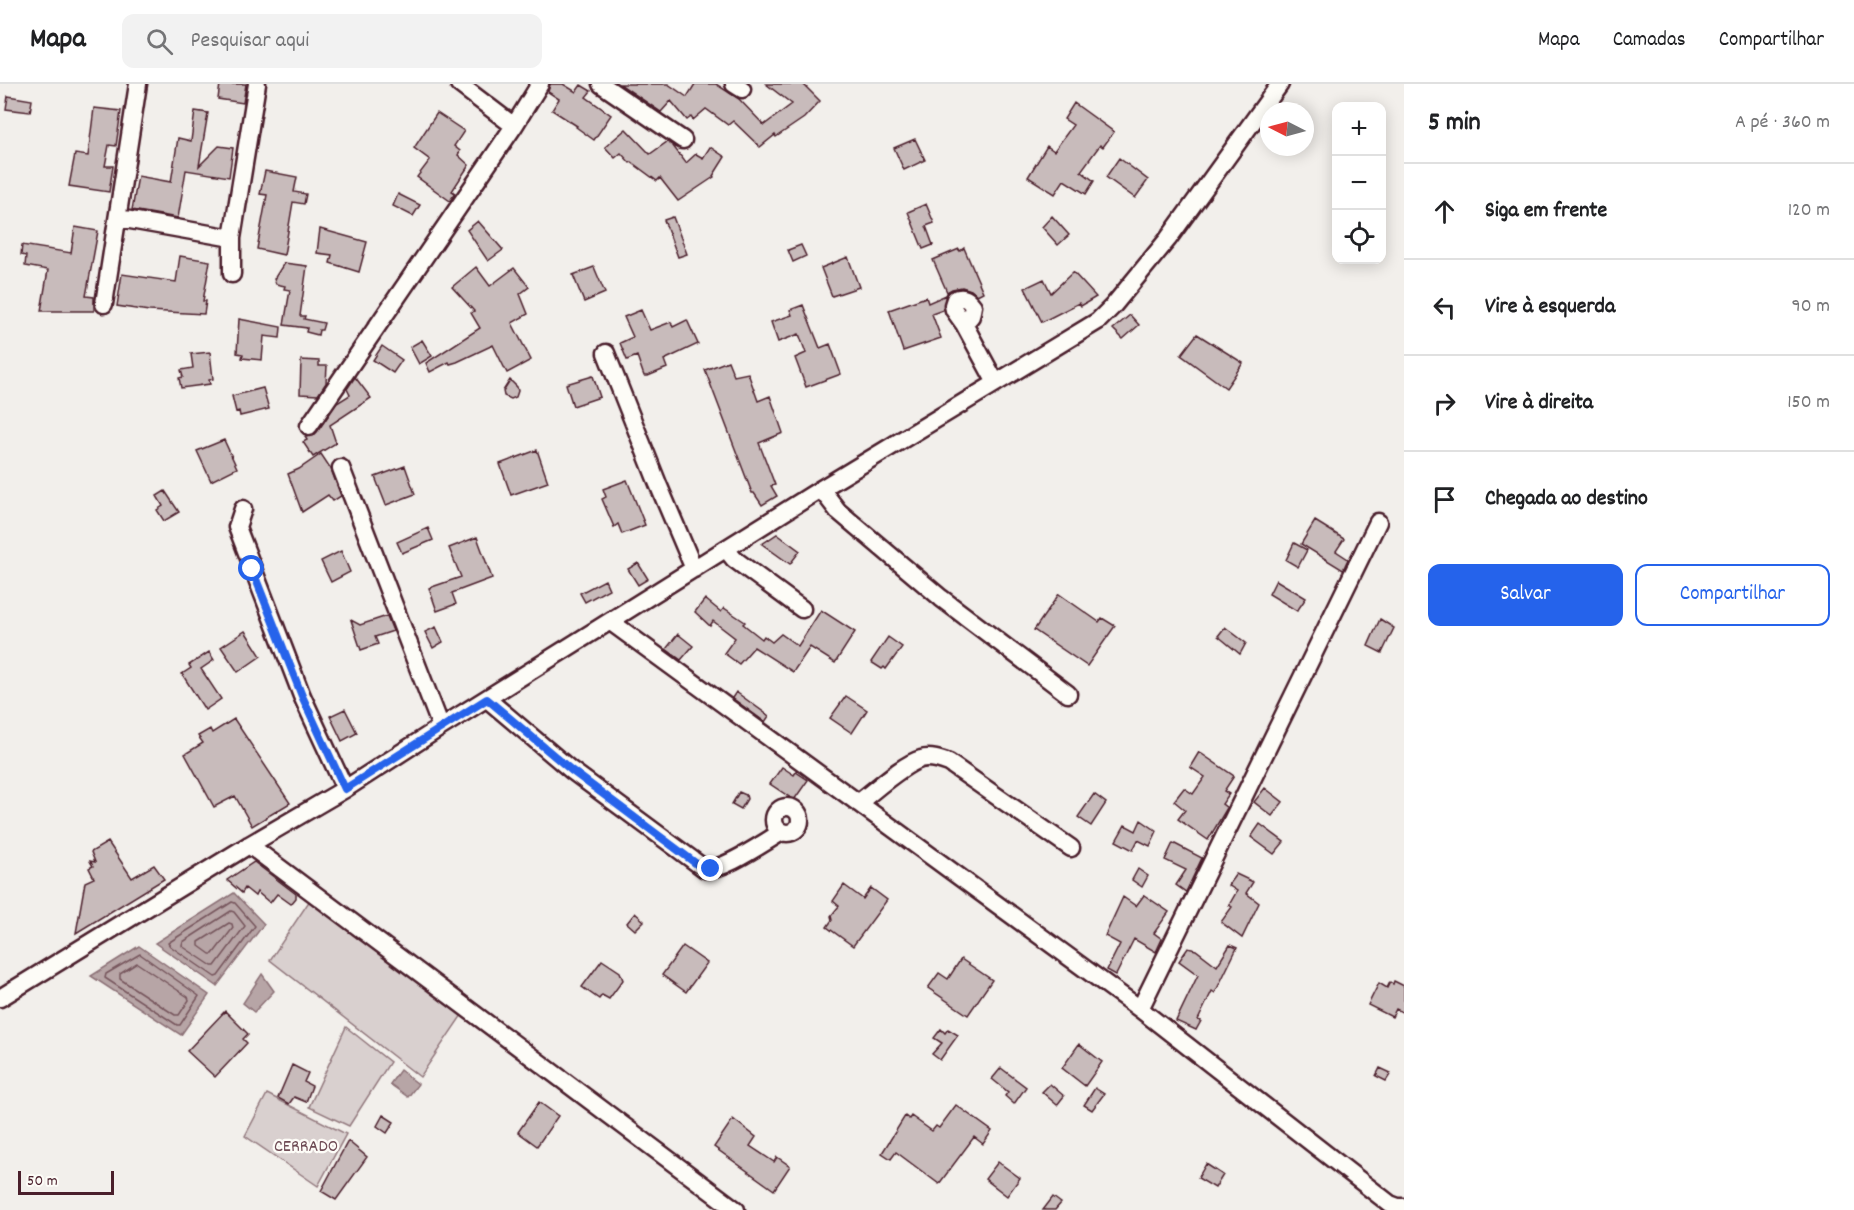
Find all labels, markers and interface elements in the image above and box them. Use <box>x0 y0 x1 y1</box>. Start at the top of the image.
search box <box>122 14 542 68</box>
text: Mapa <box>30 21 86 61</box>
icon: search <box>143 25 176 58</box>
text: Pesquisar aqui <box>191 26 309 57</box>
text: Mapa <box>1538 26 1580 56</box>
text: Camadas <box>1613 26 1686 56</box>
text: Compartilhar <box>1719 26 1824 56</box>
north arrow <box>1260 102 1314 156</box>
map controls <box>1332 102 1386 264</box>
button: + <box>1332 102 1386 156</box>
text: 5 min <box>1428 105 1481 142</box>
text: A pé · 360 m <box>1735 109 1830 137</box>
button: − <box>1332 156 1386 210</box>
icon: ahead <box>1428 195 1461 228</box>
text: Siga em frente <box>1485 196 1607 227</box>
text: 120 m <box>1788 197 1830 225</box>
button: locate <box>1332 210 1386 264</box>
icon: left <box>1428 291 1461 324</box>
text: Vire à esquerda <box>1485 292 1615 323</box>
text: 90 m <box>1792 293 1830 321</box>
icon: right <box>1428 387 1461 420</box>
text: Vire à direita <box>1485 388 1593 419</box>
text: 150 m <box>1787 389 1830 417</box>
icon: arrive <box>1428 483 1461 516</box>
text: Chegada ao destino <box>1485 484 1648 515</box>
route start <box>238 555 264 581</box>
button: Salvar <box>1428 564 1623 626</box>
button: Compartilhar <box>1635 564 1830 626</box>
route end <box>697 855 723 881</box>
park label: CERRADO <box>274 1135 338 1160</box>
scale bar <box>18 1168 114 1196</box>
text: 50 m <box>27 1170 58 1193</box>

